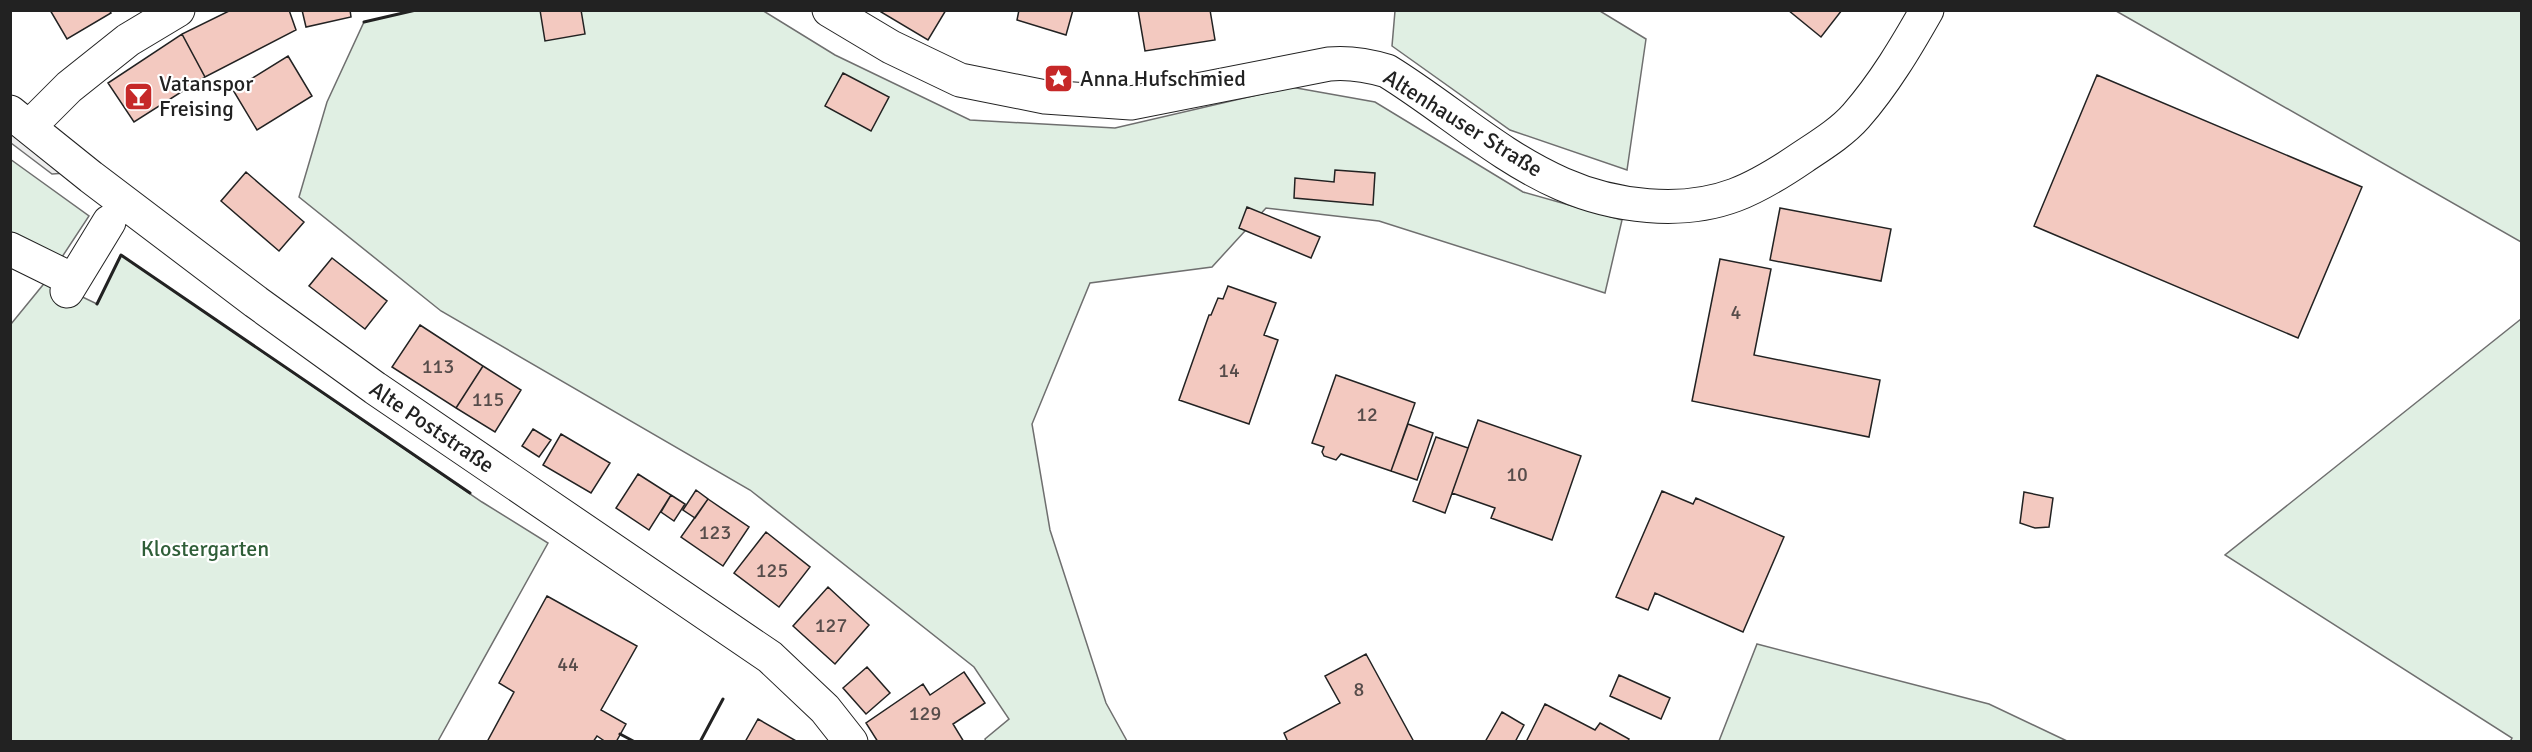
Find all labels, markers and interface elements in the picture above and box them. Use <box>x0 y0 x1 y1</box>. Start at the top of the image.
place icon: Anna Hufschmied <box>1043 62 1075 94</box>
street label: Altenhauser Straße <box>1379 63 1547 183</box>
place label: Anna Hufschmied <box>1080 65 1246 92</box>
place label: Vatanspor Freising <box>159 70 253 122</box>
bar icon: Vatanspor Freising <box>122 80 154 112</box>
house number: 4 <box>1731 300 1742 325</box>
house number: 113 <box>422 354 454 379</box>
house number: 14 <box>1218 358 1240 383</box>
street label: Alte Poststraße <box>365 375 499 479</box>
house number: 115 <box>472 387 504 412</box>
house number: 12 <box>1356 402 1378 427</box>
house number: 10 <box>1506 462 1528 487</box>
house number: 123 <box>699 520 731 545</box>
park label: Klostergarten <box>141 535 269 562</box>
house number: 125 <box>756 558 788 583</box>
house number: 127 <box>815 613 847 638</box>
house number: 44 <box>557 652 579 677</box>
house number: 8 <box>1354 677 1364 702</box>
house number: 129 <box>909 701 941 726</box>

